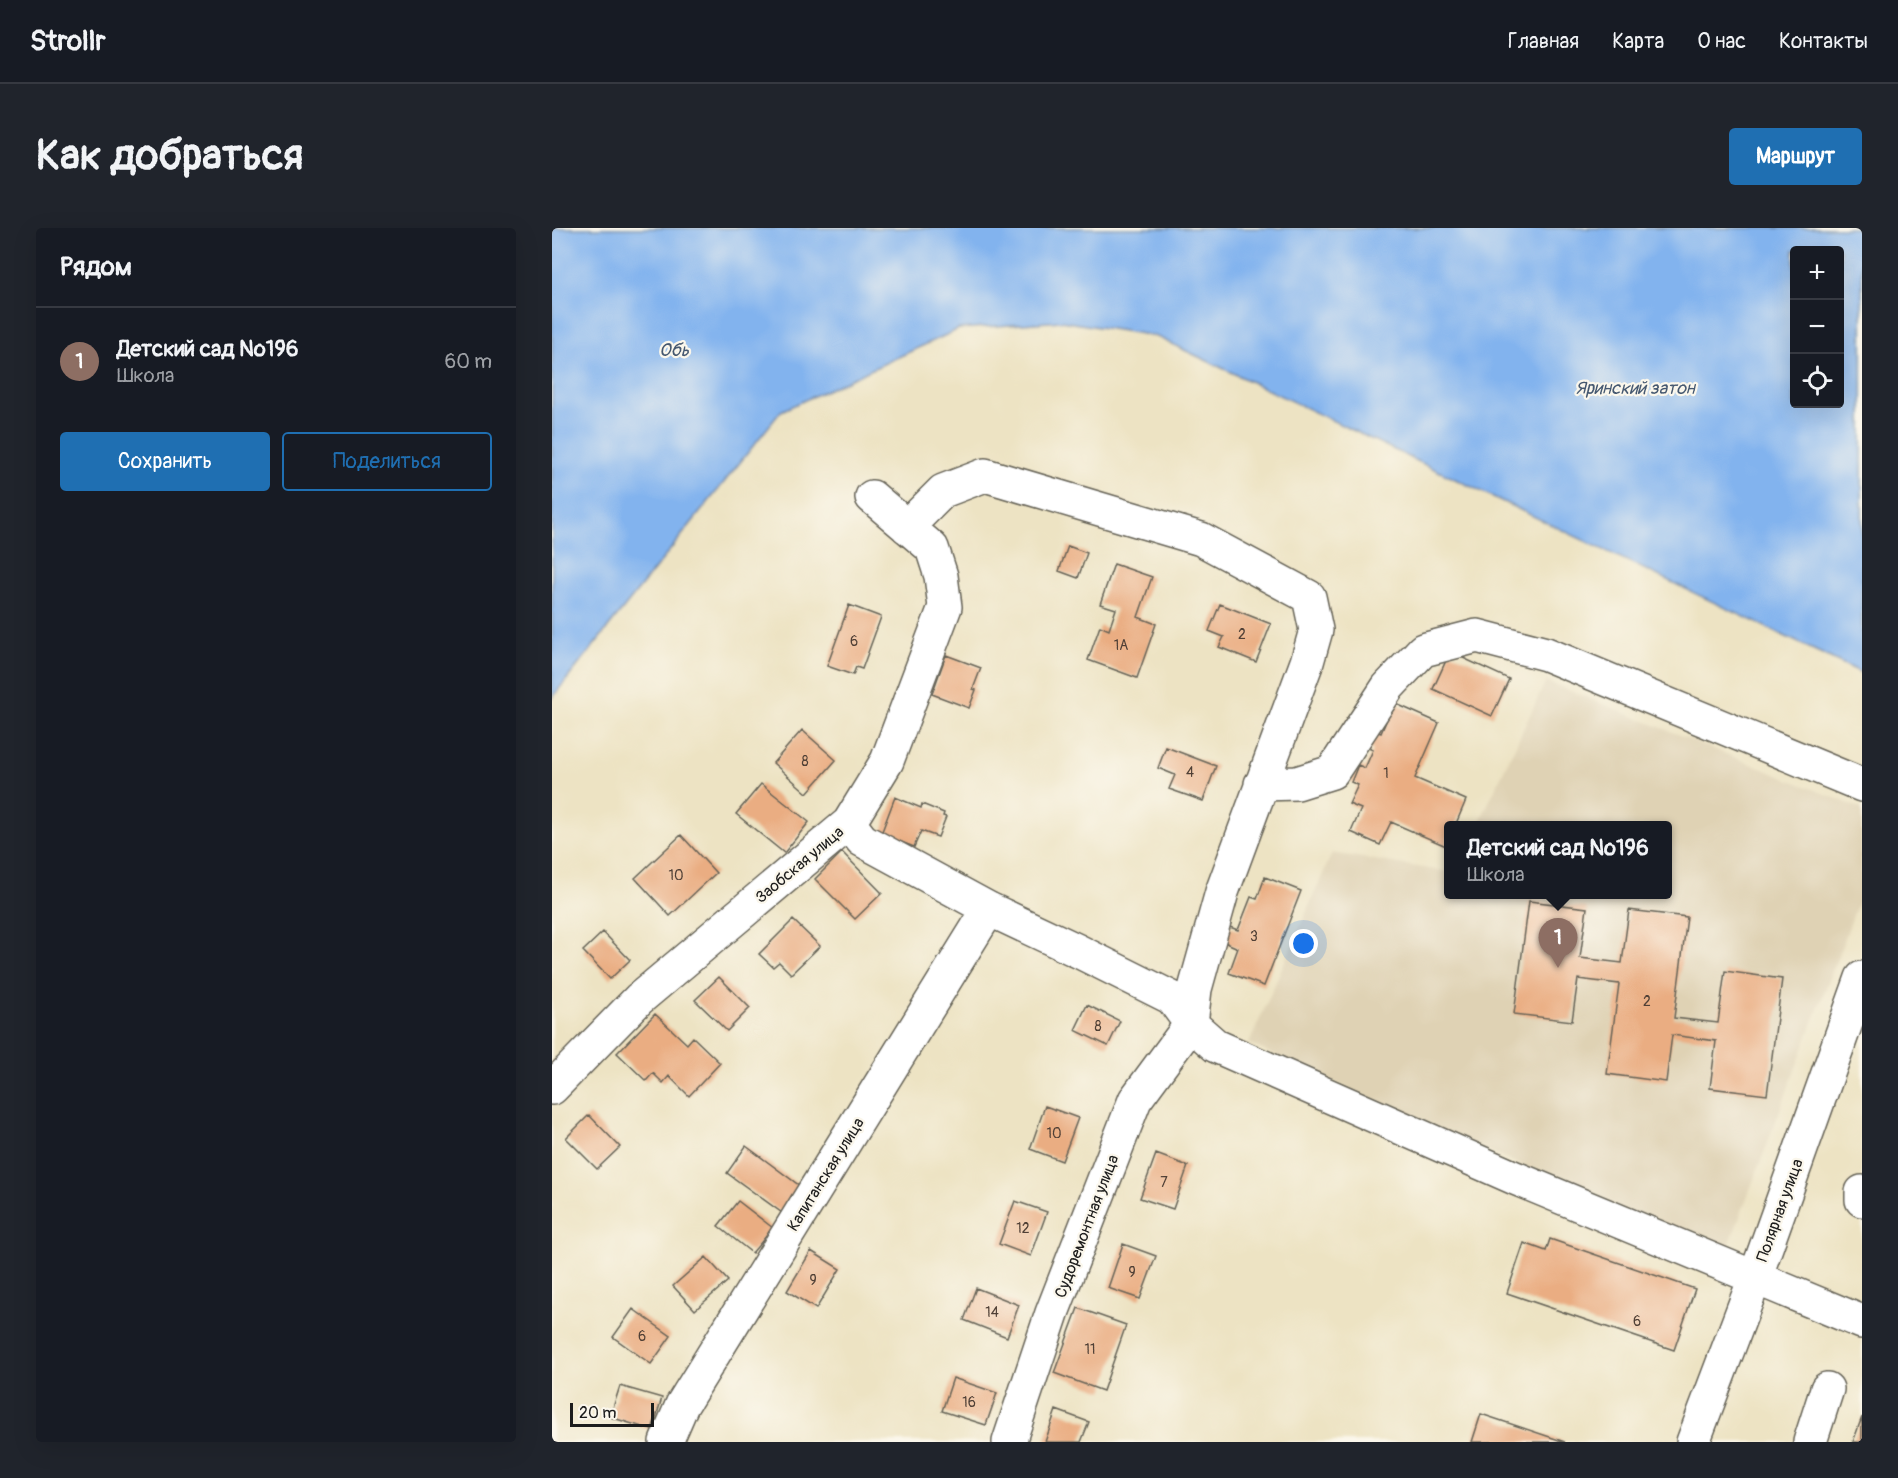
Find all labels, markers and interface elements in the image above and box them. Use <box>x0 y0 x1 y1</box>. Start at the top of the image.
text: Strollr <box>30 24 105 59</box>
text: Главная <box>1508 28 1579 55</box>
text: Карта <box>1612 28 1664 55</box>
text: О нас <box>1697 28 1746 55</box>
text: Контакты <box>1779 28 1868 55</box>
button: Маршрут <box>1729 128 1862 185</box>
text: Как добраться <box>36 130 303 182</box>
map controls <box>1790 246 1844 408</box>
button: + <box>1790 246 1844 300</box>
text: Рядом <box>60 251 132 283</box>
button: − <box>1790 300 1844 354</box>
text: Детский сад №196 <box>117 335 299 363</box>
water label: Обь <box>659 339 690 362</box>
text: 1 <box>76 349 83 374</box>
text: 60 m <box>445 349 492 374</box>
button: locate <box>1790 354 1844 408</box>
text: Школа <box>117 363 174 388</box>
water label: Яринский затон <box>1575 377 1697 400</box>
button: Сохранить <box>60 432 270 491</box>
button: Поделиться <box>282 432 492 491</box>
house number: 2 <box>1238 626 1246 643</box>
house number: 6 <box>850 633 858 650</box>
house number: 1А <box>1114 637 1128 654</box>
house number: 8 <box>801 753 809 770</box>
house number: 4 <box>1186 764 1194 781</box>
house number: 1 <box>1383 765 1389 782</box>
popup <box>1444 821 1672 899</box>
street label: Заобская улица <box>751 822 848 908</box>
text: Детский сад №196 <box>1467 834 1649 862</box>
text: Школа <box>1467 862 1524 887</box>
house number: 10 <box>668 867 684 884</box>
pin: 1 <box>1538 918 1578 968</box>
house number: 3 <box>1250 928 1258 945</box>
your location <box>1289 929 1318 958</box>
house number: 2 <box>1643 993 1651 1010</box>
house number: 8 <box>1094 1018 1102 1035</box>
street label: Капитанская улица <box>783 1114 869 1235</box>
house number: 10 <box>1046 1125 1062 1142</box>
street label: Судоремонтная улица <box>1050 1152 1123 1301</box>
street label: Полярная улица <box>1752 1156 1808 1264</box>
house number: 7 <box>1160 1174 1168 1191</box>
house number: 12 <box>1016 1220 1030 1237</box>
house number: 9 <box>1128 1264 1136 1281</box>
house number: 9 <box>809 1272 817 1289</box>
house number: 14 <box>985 1304 999 1321</box>
house number: 6 <box>1633 1313 1641 1330</box>
house number: 6 <box>638 1328 646 1345</box>
house number: 11 <box>1085 1341 1095 1358</box>
house number: 16 <box>962 1394 976 1411</box>
scale bar <box>570 1400 654 1428</box>
text: 20 m <box>579 1403 617 1423</box>

